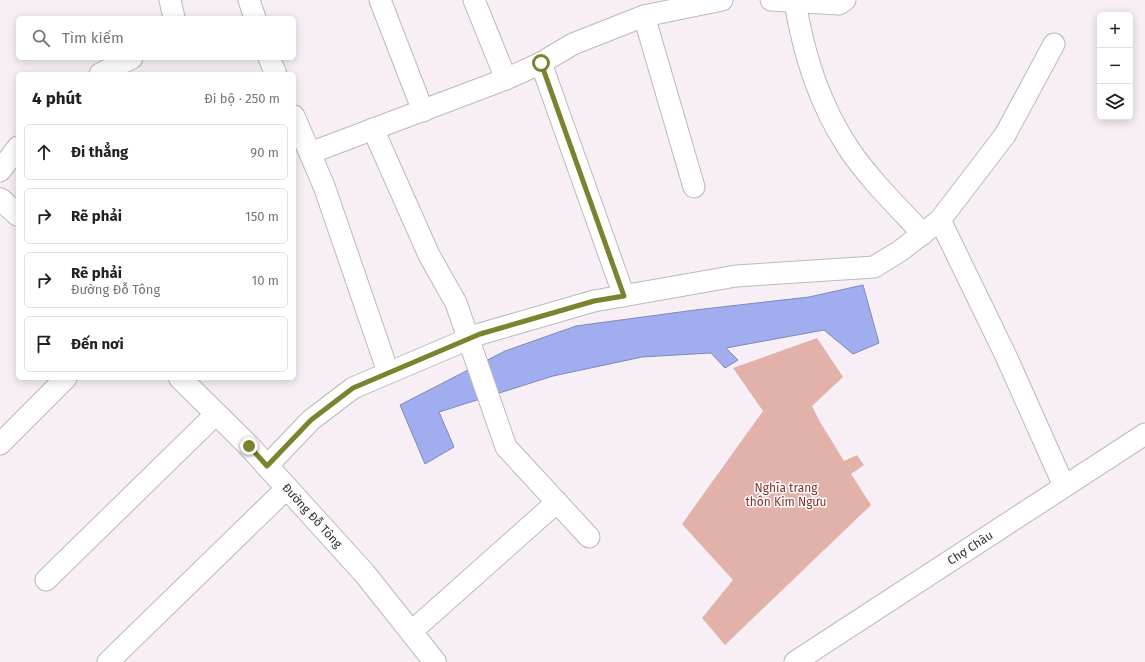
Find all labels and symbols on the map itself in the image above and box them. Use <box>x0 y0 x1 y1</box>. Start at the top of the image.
route start <box>532 54 550 72</box>
route end <box>240 437 258 455</box>
street label: Đường Đỗ Tông <box>279 481 346 552</box>
park label: Nghĩa trang thôn Kim Ngưu <box>745 481 827 509</box>
street label: Chợ Châu <box>945 528 995 568</box>

